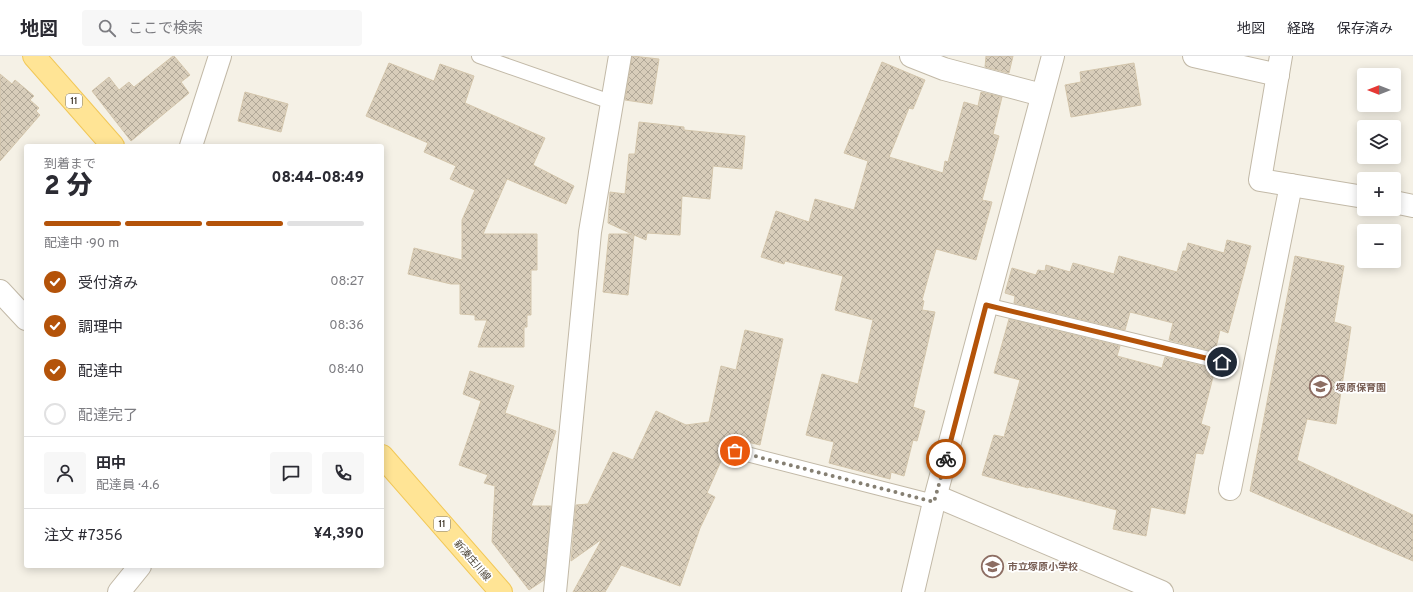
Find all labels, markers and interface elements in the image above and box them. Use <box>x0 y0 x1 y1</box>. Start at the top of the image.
search box <box>82 10 362 46</box>
icon: search <box>96 17 118 39</box>
text: 地図 <box>20 18 58 42</box>
text: ここで検索 <box>128 20 203 39</box>
text: 地図 <box>1237 21 1265 38</box>
text: 経路 <box>1287 21 1315 38</box>
text: 保存済み <box>1337 21 1393 38</box>
north arrow <box>1357 68 1401 112</box>
map controls <box>1357 68 1401 268</box>
road number: 11 <box>66 94 82 108</box>
button: layers <box>1357 120 1401 164</box>
text: 到着まで <box>44 157 96 173</box>
text: 08:44–08:49 <box>271 169 364 188</box>
text: 2 分 <box>44 171 93 204</box>
button: + <box>1357 172 1401 216</box>
button: − <box>1357 224 1401 268</box>
text: 配達中 · 90 m <box>44 236 119 252</box>
icon: check <box>44 271 66 293</box>
text: 08:27 <box>330 274 364 290</box>
text: 受付済み <box>78 275 138 294</box>
icon: check <box>44 315 66 337</box>
text: 08:36 <box>329 318 364 334</box>
text: 調理中 <box>78 319 123 338</box>
pin <box>1205 345 1239 379</box>
icon: home <box>1211 351 1233 373</box>
icon: check <box>44 359 66 381</box>
text: 08:40 <box>328 362 364 378</box>
text: 配達中 <box>78 363 123 382</box>
school or university icon: 塚原保育園 <box>1308 374 1334 400</box>
place label: 塚原保育園 <box>1335 382 1386 395</box>
text: 配達完了 <box>78 407 138 426</box>
pin <box>718 434 752 468</box>
courier <box>926 439 966 479</box>
icon: bag <box>724 440 746 462</box>
icon: bike <box>935 448 957 470</box>
button: person <box>44 452 86 494</box>
button: chat <box>270 452 312 494</box>
button: phone <box>322 452 364 494</box>
text: 田中 <box>96 455 126 474</box>
text: 配達員 · 4.6 <box>96 478 160 494</box>
road number: 11 <box>434 517 450 531</box>
text: ¥4,390 <box>313 525 364 544</box>
text: 注文 #7356 <box>44 527 123 546</box>
street label: 新湊庄川線 <box>451 538 493 584</box>
school or university icon: 市立塚原小学校 <box>980 553 1006 579</box>
place label: 市立塚原小学校 <box>1008 561 1078 574</box>

